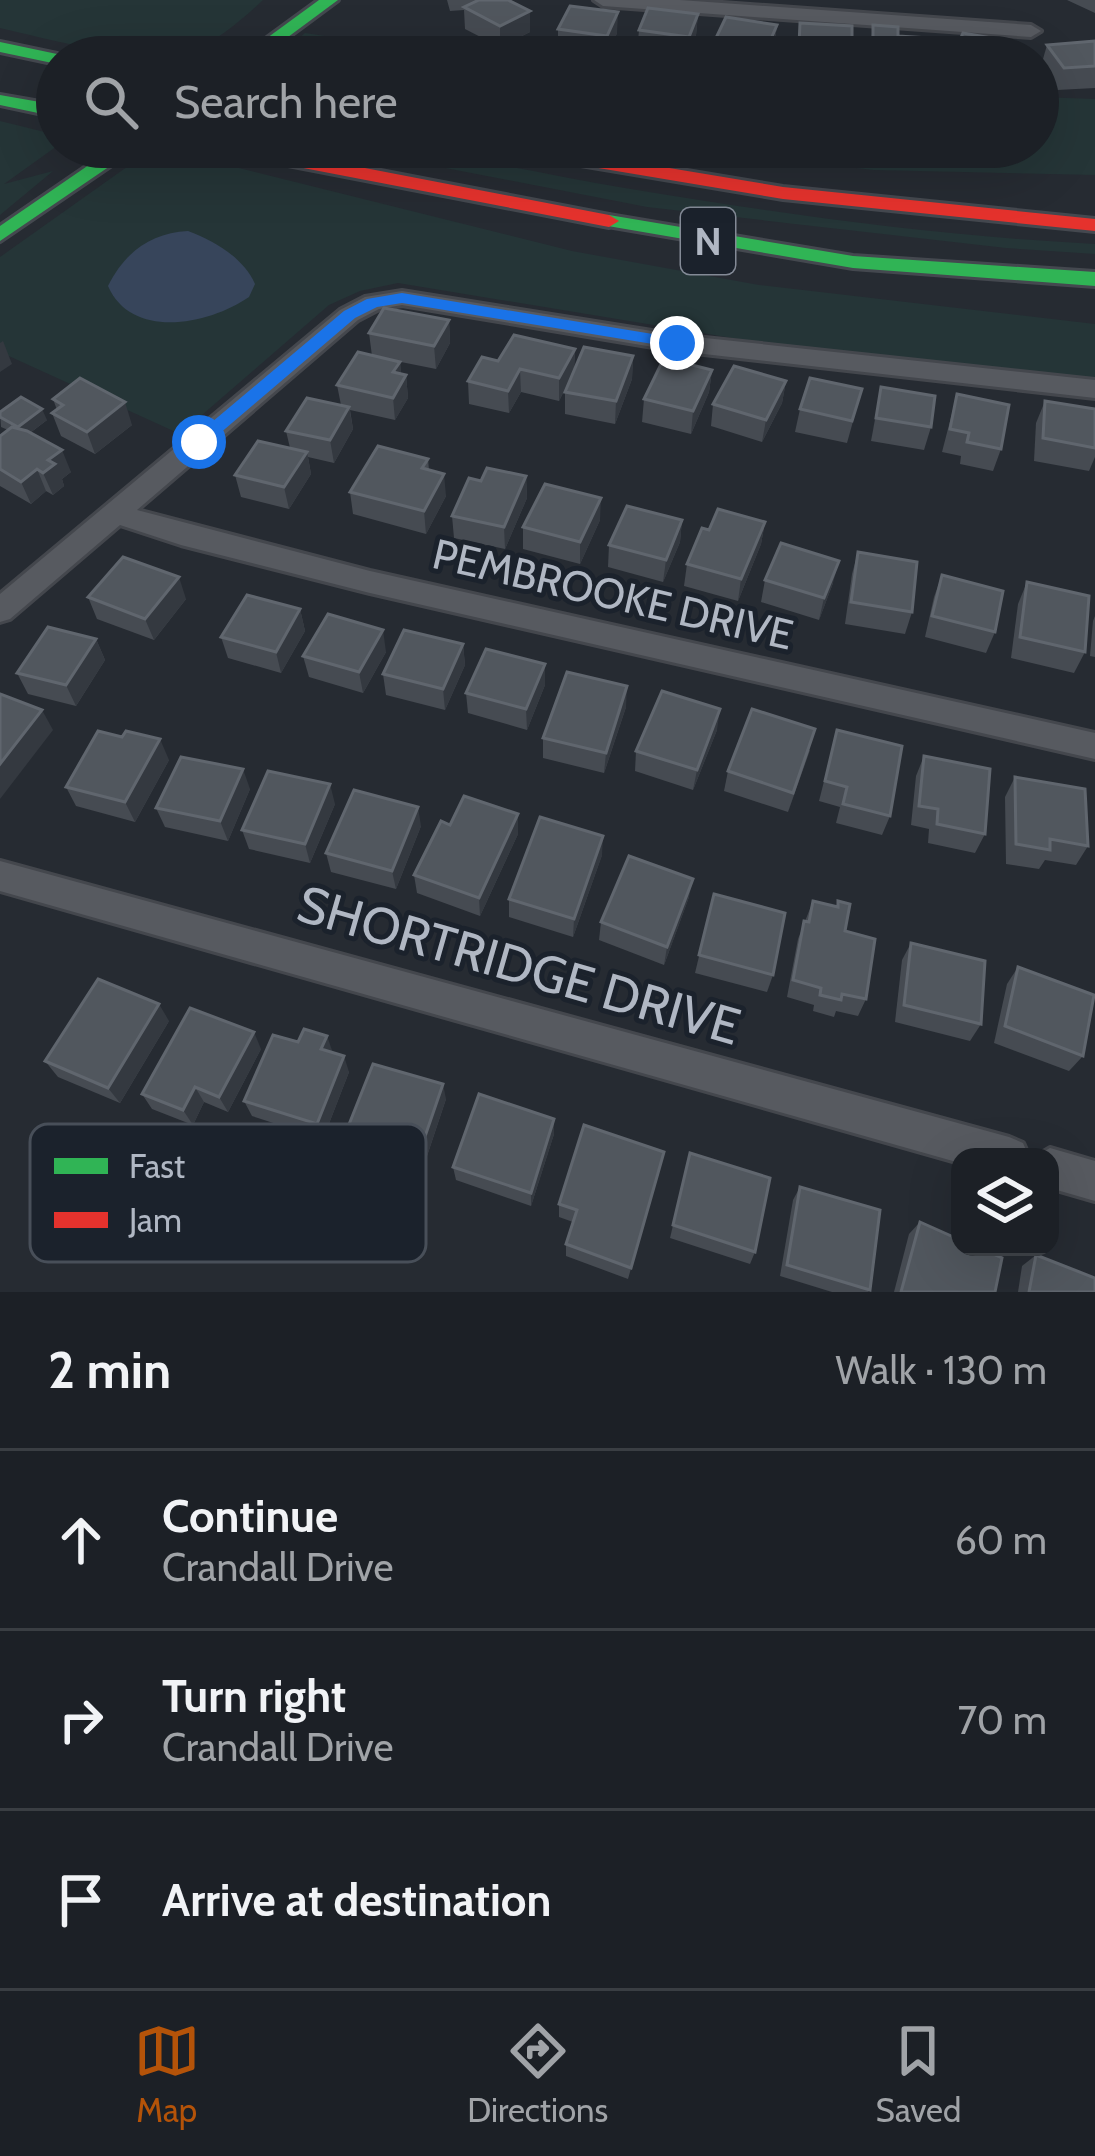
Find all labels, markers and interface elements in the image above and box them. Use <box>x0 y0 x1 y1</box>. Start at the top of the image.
search box <box>36 36 1059 168</box>
icon: search <box>78 69 144 135</box>
text: Search here <box>174 75 398 129</box>
road number: N <box>681 208 735 274</box>
route end <box>650 316 704 370</box>
route start <box>172 415 226 469</box>
street label: PEMBROOKE DRIVE <box>428 527 798 661</box>
street label: SHORTRIDGE DRIVE <box>291 872 747 1058</box>
legend <box>30 1124 426 1262</box>
text: Fast <box>129 1146 185 1186</box>
map controls <box>951 1148 1059 1256</box>
button: layers <box>951 1148 1059 1256</box>
text: Jam <box>128 1200 182 1240</box>
text: 2 min <box>48 1339 171 1401</box>
text: Walk · 130 m <box>835 1346 1047 1394</box>
text: Continue <box>162 1489 338 1543</box>
icon: ahead <box>48 1507 114 1573</box>
text: 60 m <box>955 1516 1047 1564</box>
text: Crandall Drive <box>162 1543 393 1591</box>
text: Turn right <box>162 1669 346 1723</box>
icon: right <box>48 1687 114 1753</box>
text: 70 m <box>958 1696 1047 1744</box>
text: Crandall Drive <box>162 1723 393 1771</box>
icon: arrive <box>48 1867 114 1933</box>
text: Arrive at destination <box>162 1873 551 1927</box>
tab: Map <box>134 2018 200 2130</box>
tab: Directions <box>467 2018 608 2130</box>
tab: Saved <box>876 2018 961 2130</box>

